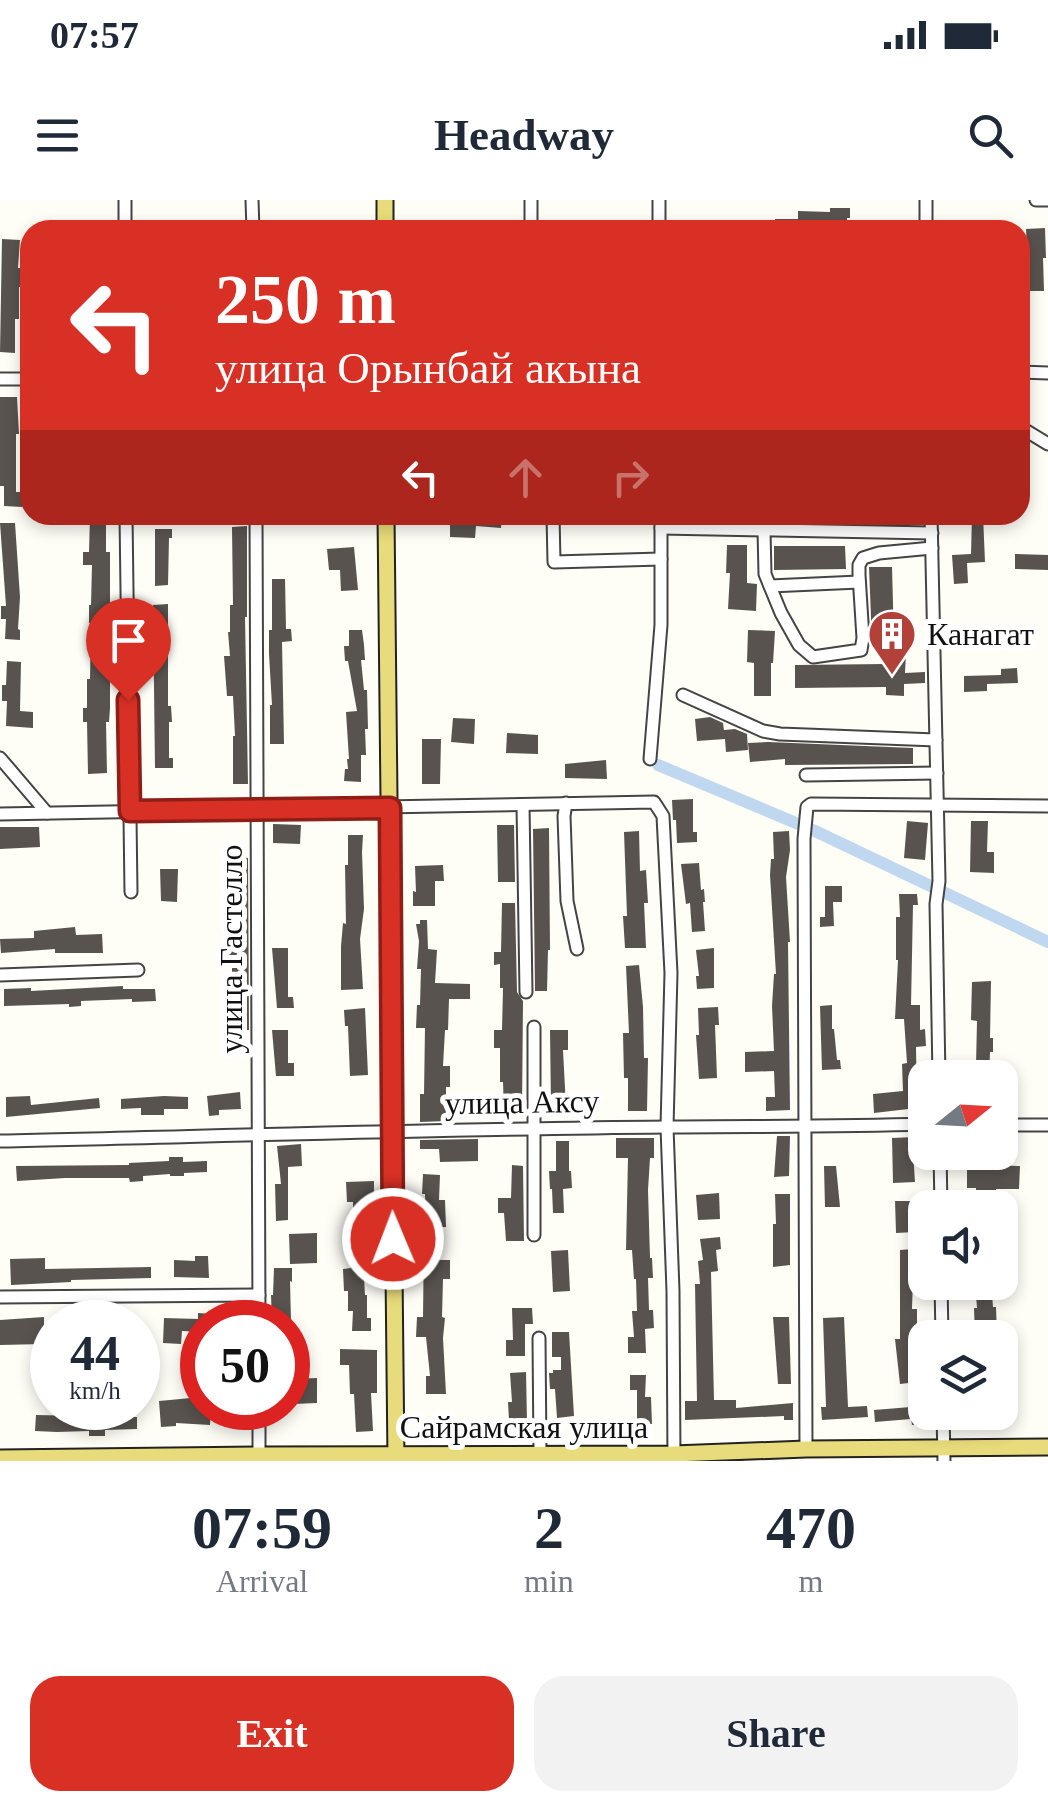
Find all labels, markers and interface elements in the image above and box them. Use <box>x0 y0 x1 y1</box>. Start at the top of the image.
text: 07:57 <box>50 14 139 56</box>
icon: menu <box>30 108 85 163</box>
icon: search <box>963 108 1018 163</box>
text: Headway <box>434 110 614 160</box>
icon: left <box>50 260 180 390</box>
text: 250 m <box>215 261 396 338</box>
text: улица Орынбай акына <box>215 343 641 393</box>
icon: left <box>393 450 448 505</box>
icon: ahead <box>498 450 553 505</box>
icon: right <box>603 450 658 505</box>
pin <box>86 598 171 701</box>
building icon: Канагат <box>866 608 918 676</box>
icon: arrive <box>101 613 156 668</box>
place label: Канагат <box>927 616 1034 652</box>
street label: улица Гастелло <box>213 844 249 1054</box>
north arrow <box>908 1060 1018 1170</box>
map controls <box>908 1060 1018 1430</box>
street label: улица Аксу <box>444 1083 600 1121</box>
position arrow <box>341 1187 445 1291</box>
button: sound <box>908 1190 1018 1300</box>
speed limit sign: 50 <box>180 1300 310 1430</box>
button: layers <box>908 1320 1018 1430</box>
text: 44 <box>70 1325 120 1381</box>
text: km/h <box>69 1377 121 1404</box>
street label: Сайрамская улица <box>400 1409 648 1445</box>
text: 07:59 <box>192 1495 332 1561</box>
text: 2 <box>534 1495 564 1561</box>
text: 470 <box>766 1495 856 1561</box>
text: Arrival <box>216 1563 308 1599</box>
text: min <box>524 1563 574 1599</box>
text: m <box>798 1563 823 1599</box>
button: Exit <box>30 1676 514 1791</box>
button: Share <box>534 1676 1018 1791</box>

